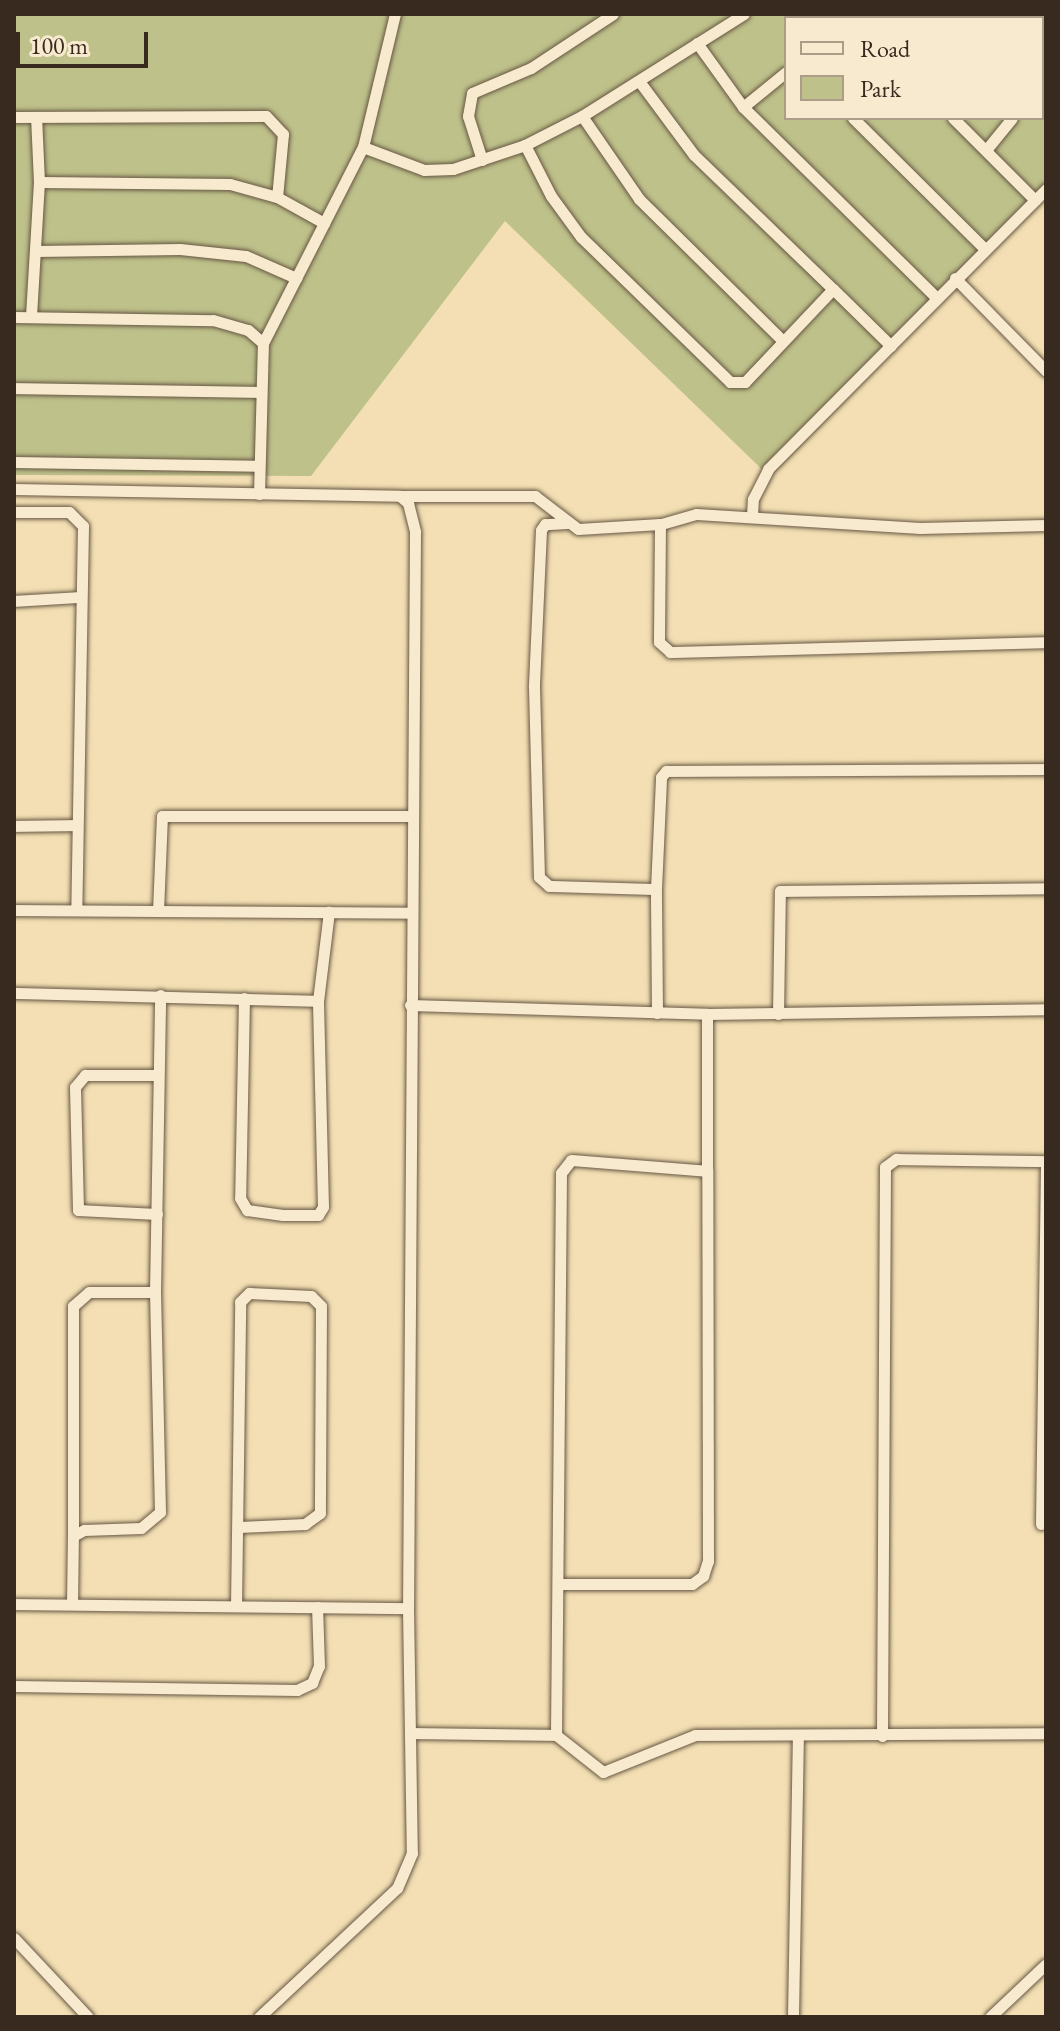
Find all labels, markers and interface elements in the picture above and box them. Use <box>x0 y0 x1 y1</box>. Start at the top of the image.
scale bar <box>20 16 152 66</box>
legend <box>784 16 1044 120</box>
text: 100 m <box>30 30 88 61</box>
text: Road <box>860 33 910 64</box>
text: Park <box>860 73 901 104</box>

